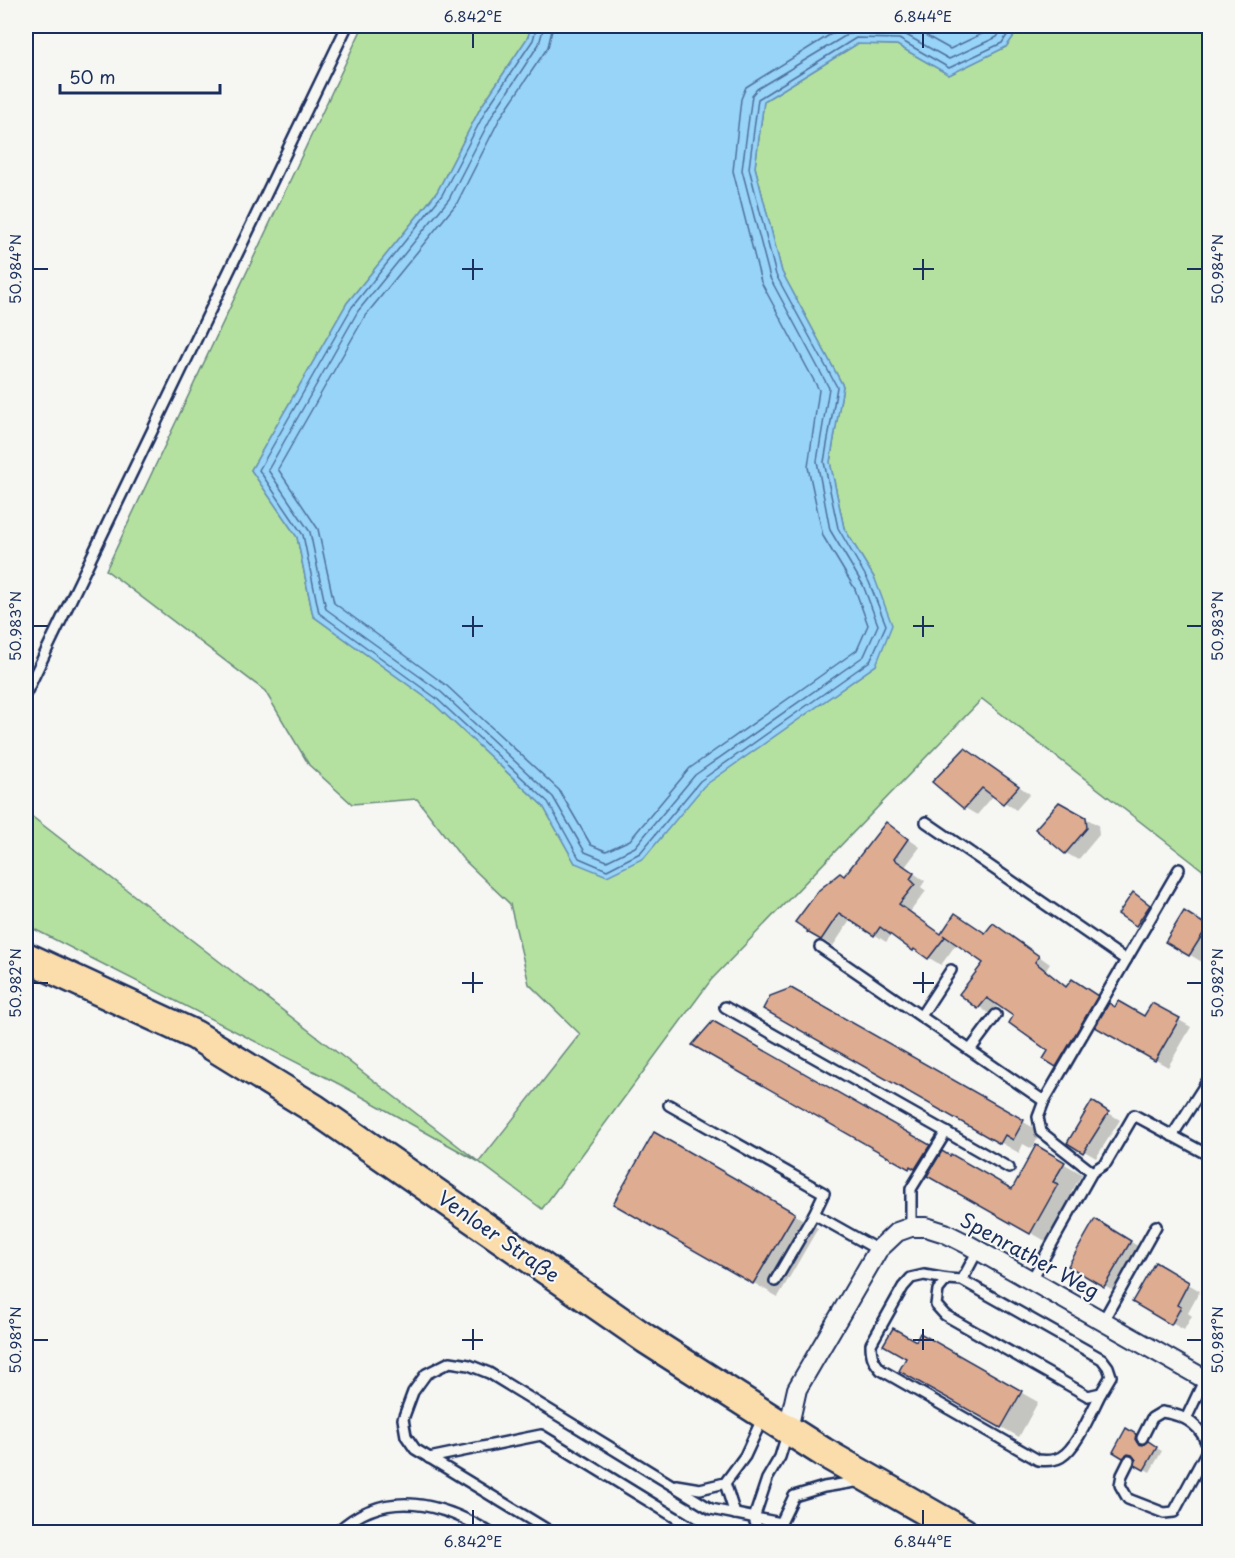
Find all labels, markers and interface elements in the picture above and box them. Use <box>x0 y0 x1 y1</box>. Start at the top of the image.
text: 6.842°E <box>444 4 502 27</box>
text: 6.844°E <box>894 4 952 27</box>
scale bar <box>60 57 220 95</box>
text: 50 m <box>69 63 116 90</box>
text: 50.984°N <box>3 234 26 304</box>
text: 50.984°N <box>1205 234 1228 304</box>
text: 50.983°N <box>3 591 26 661</box>
text: 50.983°N <box>1205 591 1228 661</box>
text: 50.982°N <box>3 948 26 1018</box>
text: 50.982°N <box>1205 948 1228 1018</box>
street label: Venloer Straße <box>432 1183 566 1289</box>
street label: Spenrather Weg <box>955 1204 1105 1306</box>
text: 50.981°N <box>3 1306 26 1374</box>
text: 50.981°N <box>1205 1306 1228 1374</box>
text: 6.842°E <box>444 1529 502 1552</box>
text: 6.844°E <box>894 1529 952 1552</box>

